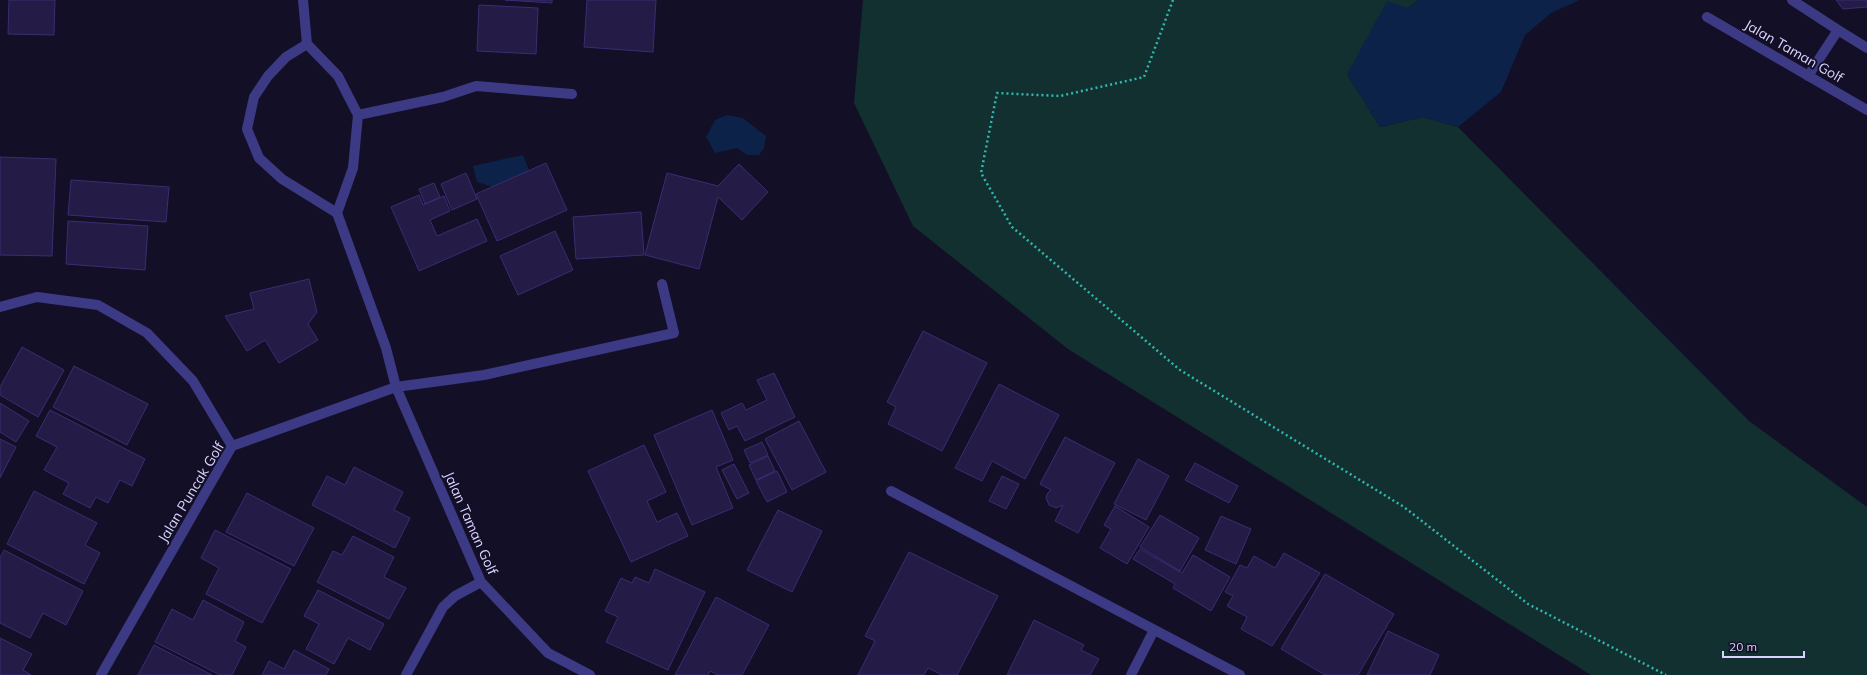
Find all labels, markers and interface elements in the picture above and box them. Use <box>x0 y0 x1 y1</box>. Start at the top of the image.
street label: Jalan Taman Golf <box>1741 15 1847 87</box>
street label: Jalan Puncak Golf <box>154 438 228 546</box>
street label: Jalan Taman Golf <box>440 469 502 578</box>
scale bar <box>1723 633 1804 659</box>
text: 20 m <box>1729 639 1757 654</box>

